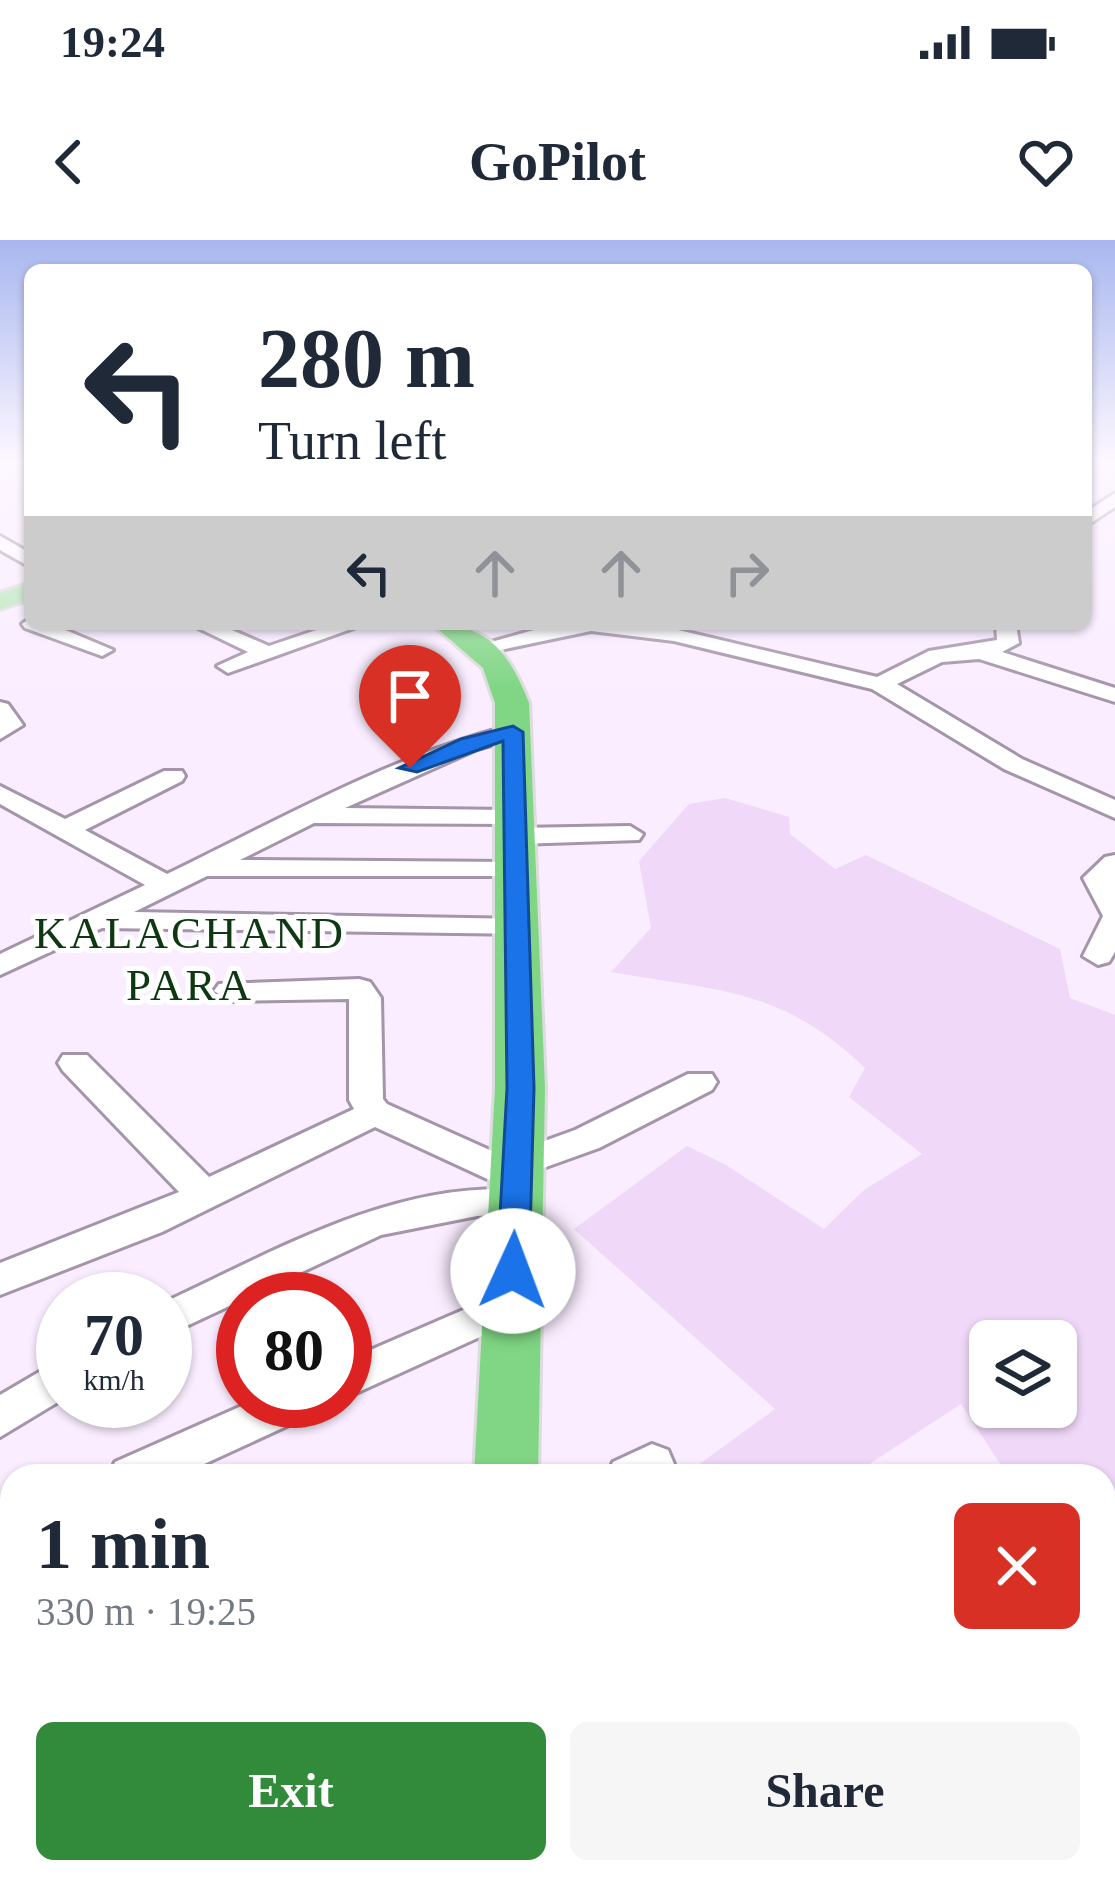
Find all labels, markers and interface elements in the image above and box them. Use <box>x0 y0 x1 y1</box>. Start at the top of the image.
text: 19:24 <box>60 17 165 67</box>
icon: back <box>36 129 102 195</box>
icon: heart <box>1013 129 1079 195</box>
text: GoPilot <box>469 132 646 192</box>
icon: left <box>60 312 216 468</box>
text: 280 m <box>258 312 475 405</box>
text: Turn left <box>258 411 447 471</box>
icon: left <box>336 540 402 606</box>
icon: ahead <box>462 540 528 606</box>
icon: ahead <box>588 540 654 606</box>
icon: right <box>714 540 780 606</box>
pin <box>359 645 461 768</box>
icon: arrive <box>377 663 443 729</box>
district label: KALACHAND PARA <box>34 908 346 1010</box>
position arrow <box>450 1208 576 1334</box>
speed limit sign: 80 <box>216 1272 372 1428</box>
text: 70 <box>84 1302 144 1368</box>
map controls <box>969 1320 1077 1428</box>
button: layers <box>969 1320 1077 1428</box>
text: km/h <box>83 1363 145 1396</box>
button: close <box>954 1503 1080 1629</box>
text: 1 min <box>36 1504 210 1584</box>
text: 330 m · 19:25 <box>36 1590 256 1633</box>
button: Exit <box>36 1722 546 1860</box>
button: Share <box>570 1722 1080 1860</box>

